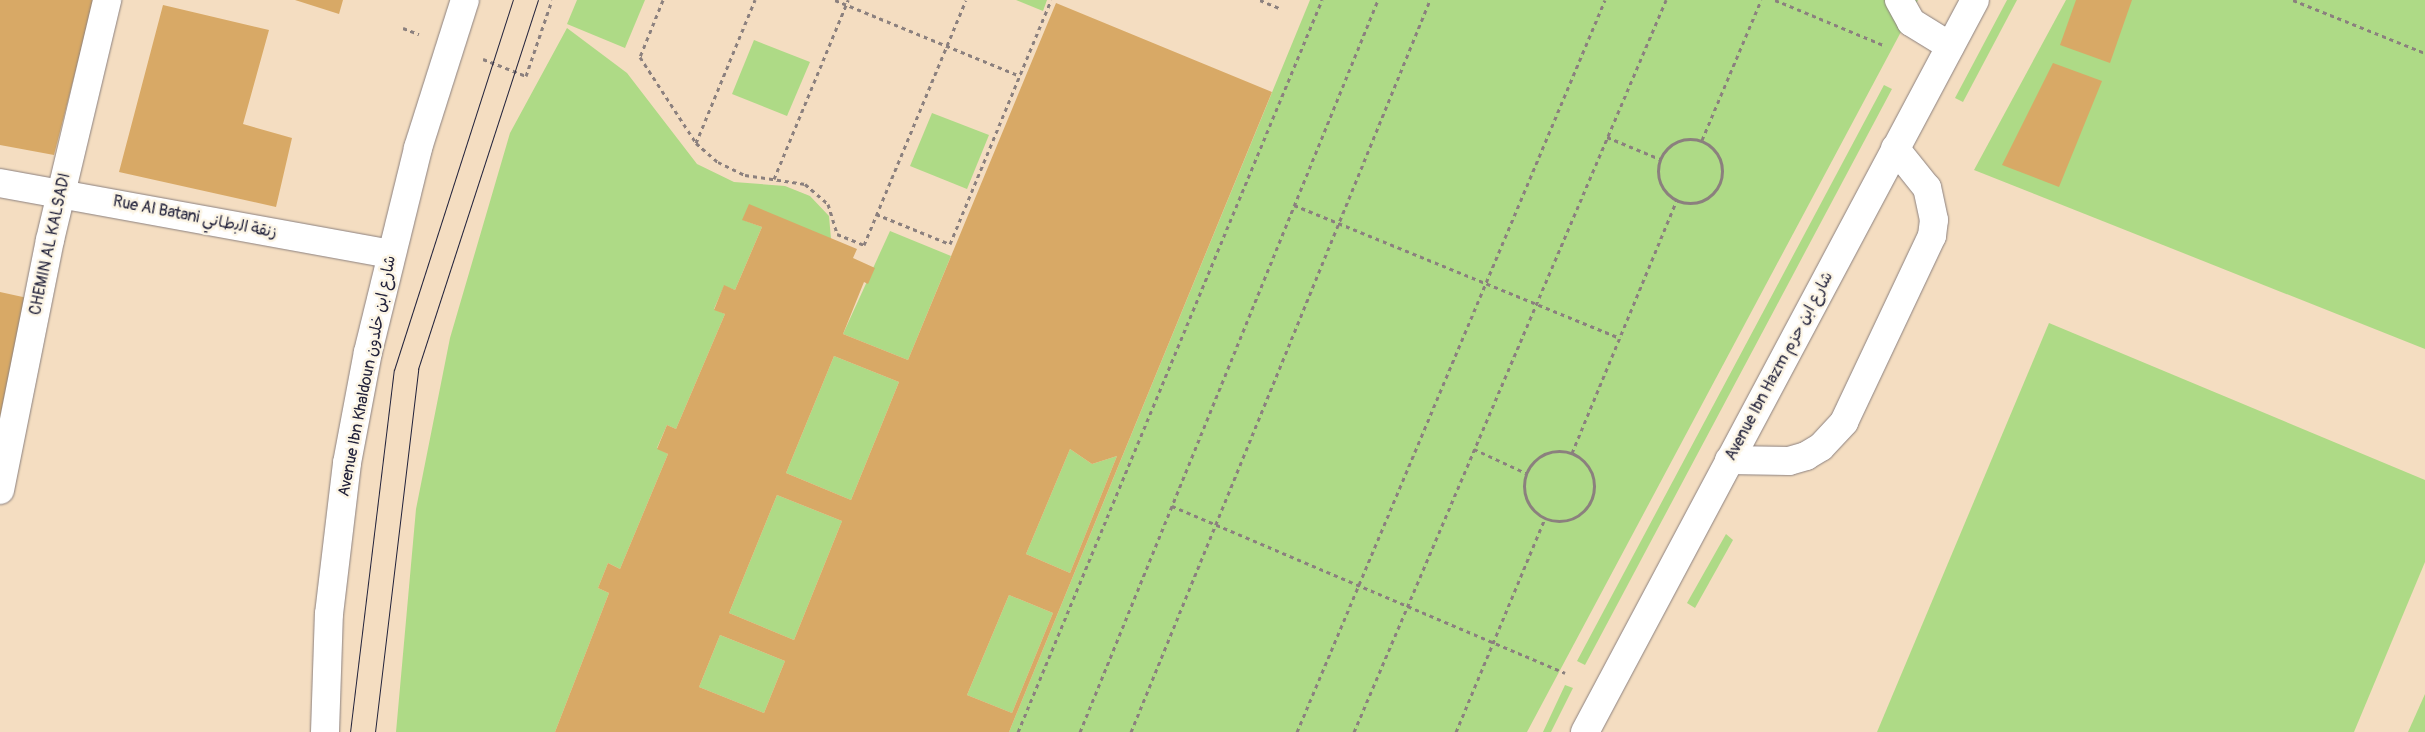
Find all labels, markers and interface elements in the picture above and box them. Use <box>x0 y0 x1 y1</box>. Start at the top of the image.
street label: CHEMIN AL KALSADI <box>26 171 74 317</box>
street label: Rue Al Batani زﻧﻘﺔ اﻟﺑطﺎﻧﻲ <box>111 192 279 242</box>
street label: Avenue Ibn Khaldoun شارع ابن خلدون <box>334 254 400 498</box>
street label: Avenue Ibn Hazm شارع ابن حزم <box>1721 268 1837 464</box>

